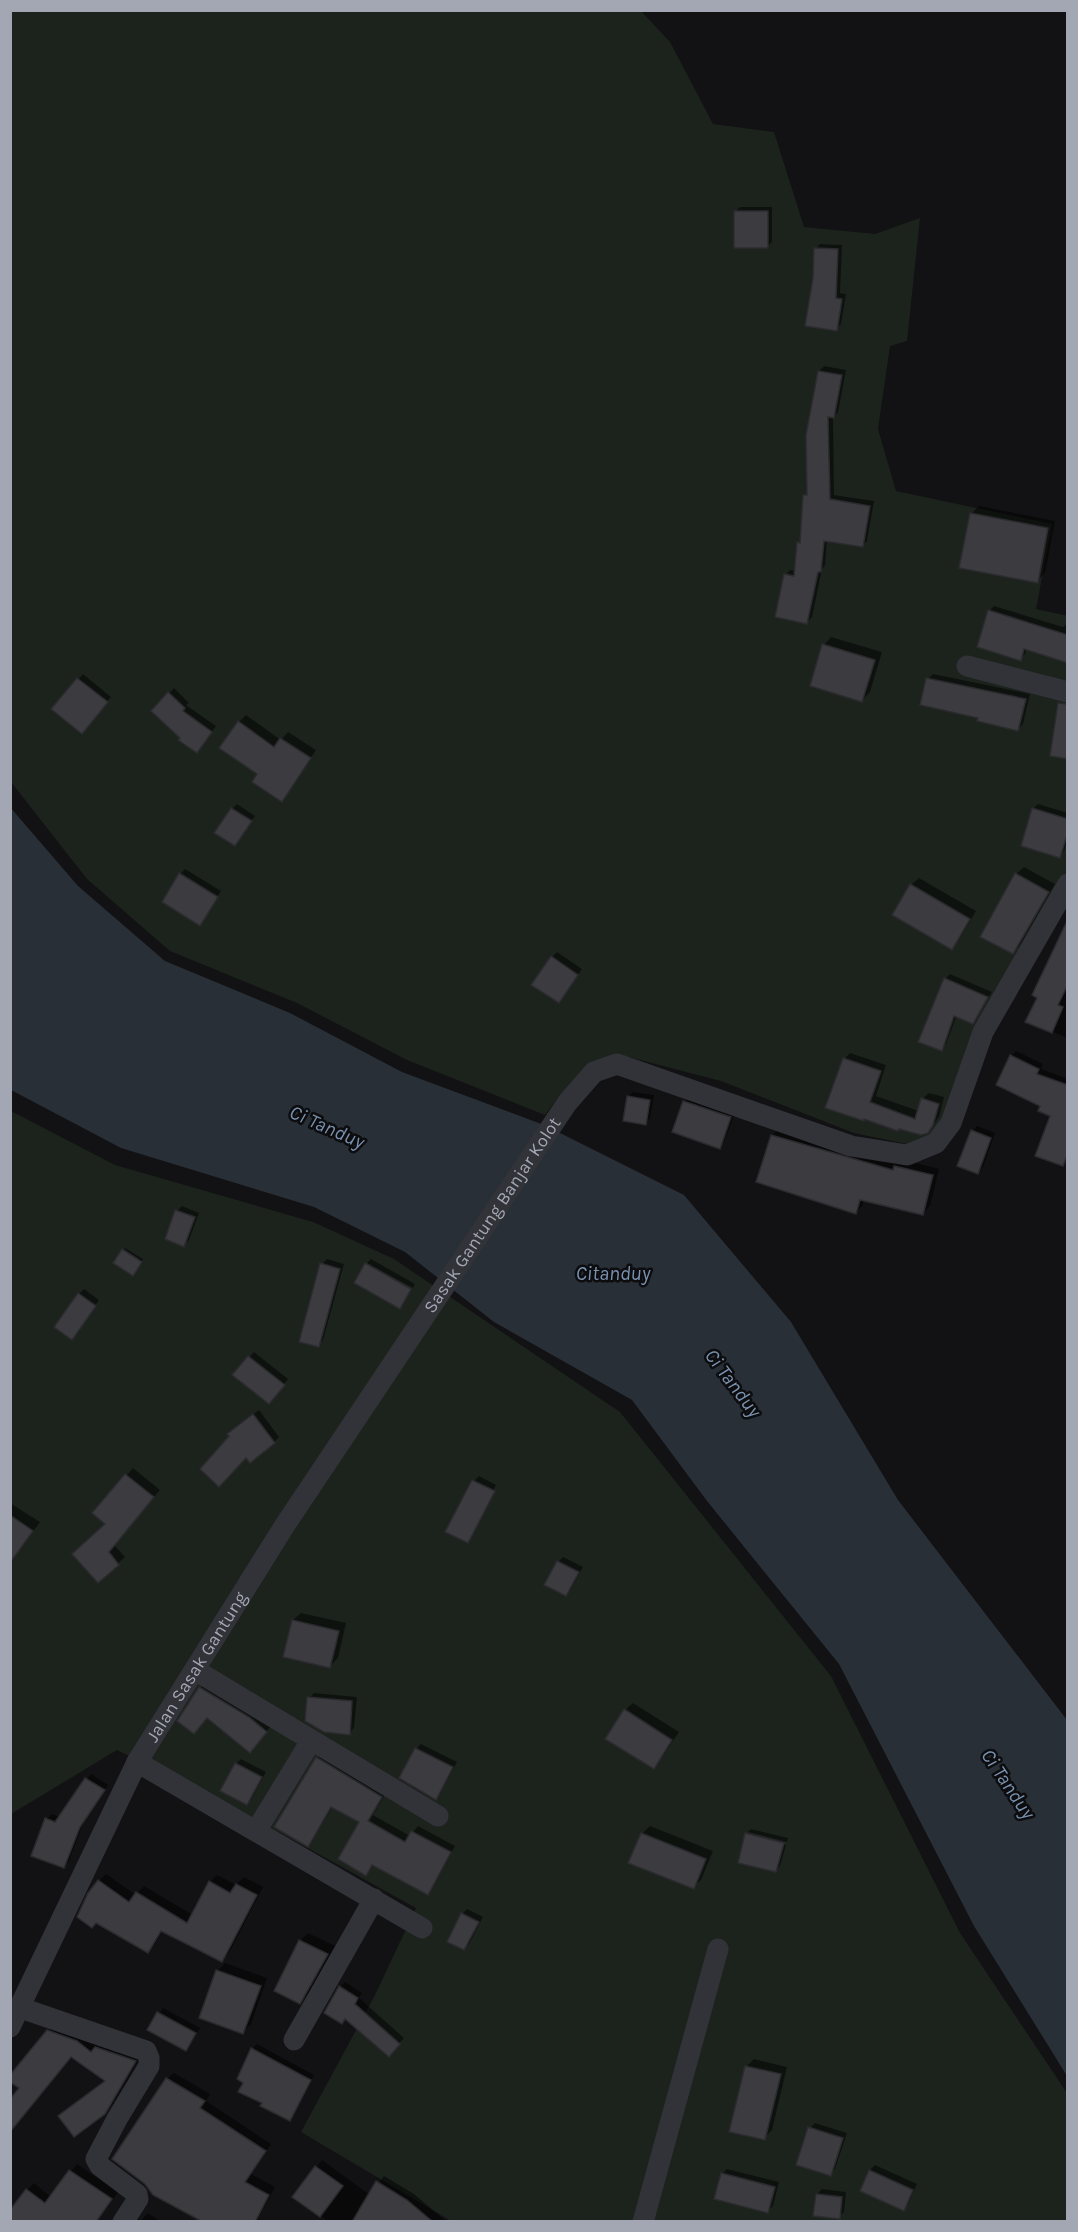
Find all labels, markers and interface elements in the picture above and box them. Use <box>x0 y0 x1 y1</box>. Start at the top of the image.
water label: Ci Tanduy <box>286 1100 369 1154</box>
street label: Sasak Gantung Banjar Kolot <box>419 1113 565 1317</box>
water label: Citanduy <box>576 1262 651 1285</box>
water label: Ci Tanduy <box>700 1344 767 1423</box>
street label: Jalan Sasak Gantung <box>141 1588 252 1746</box>
water label: Ci Tanduy <box>976 1745 1040 1824</box>

